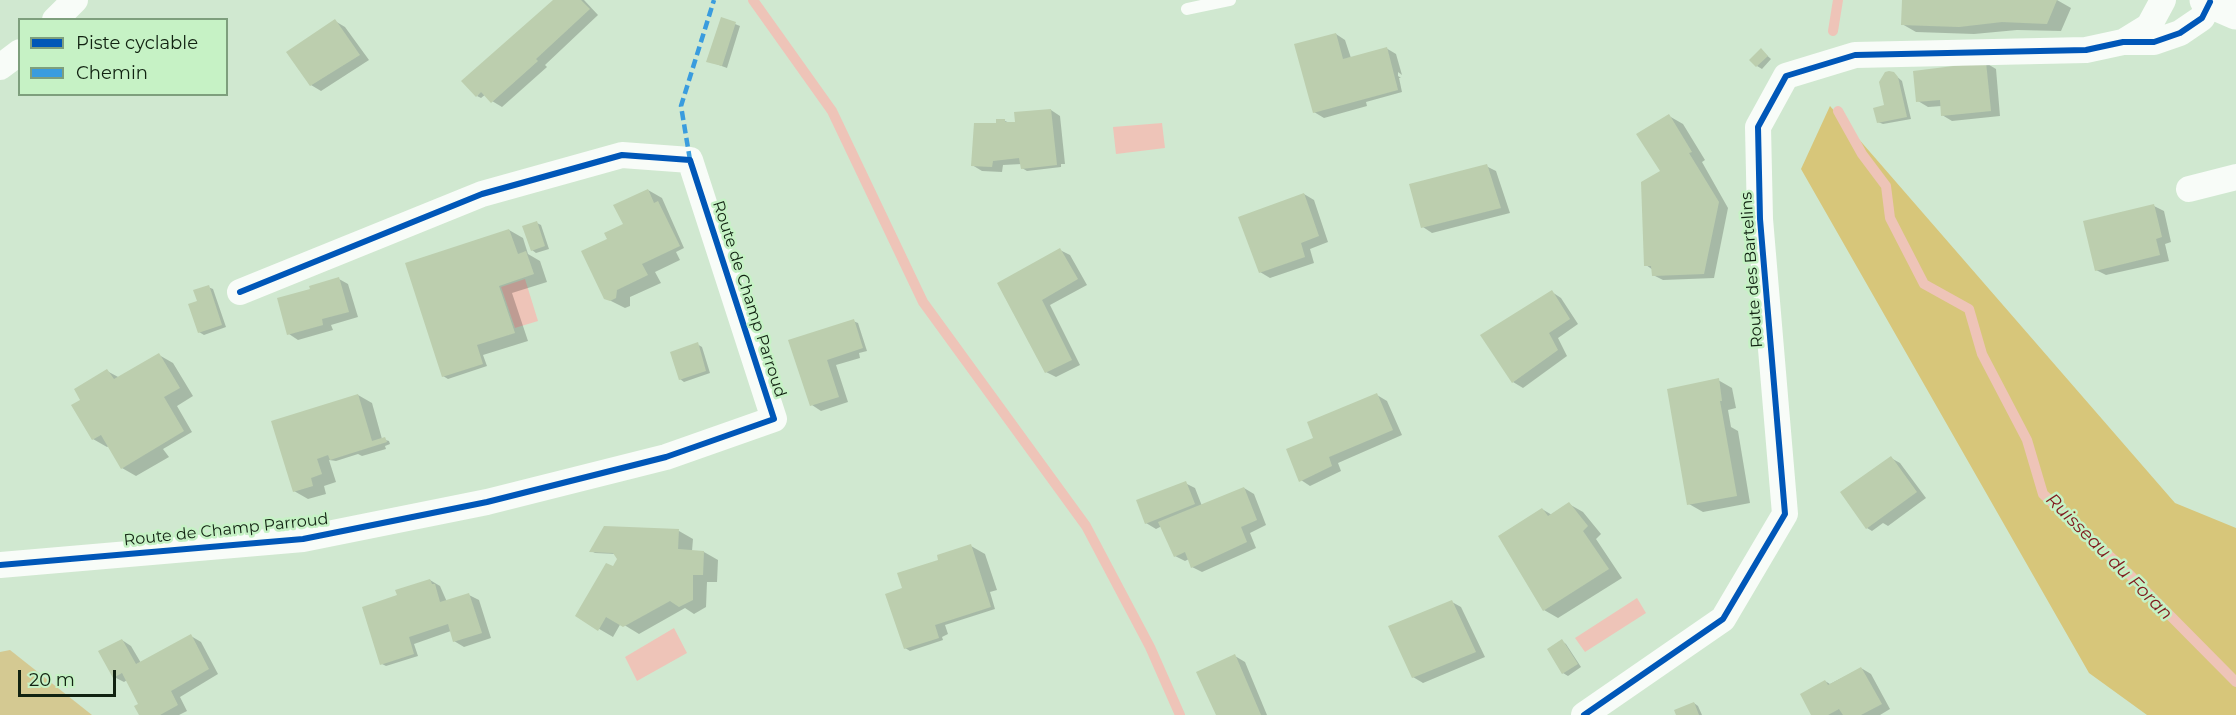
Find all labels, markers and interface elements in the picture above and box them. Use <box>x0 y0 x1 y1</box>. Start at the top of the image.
legend <box>18 18 228 96</box>
text: Piste cyclable <box>76 32 198 54</box>
text: Chemin <box>76 62 148 84</box>
street label: Route des Bartelins <box>1737 191 1767 349</box>
street label: Route de Champ Parroud <box>708 198 790 400</box>
water label: Ruisseau du Foran <box>2041 489 2177 625</box>
street label: Route de Champ Parroud <box>123 510 329 550</box>
scale bar <box>21 658 118 696</box>
text: 20 m <box>29 669 75 691</box>

